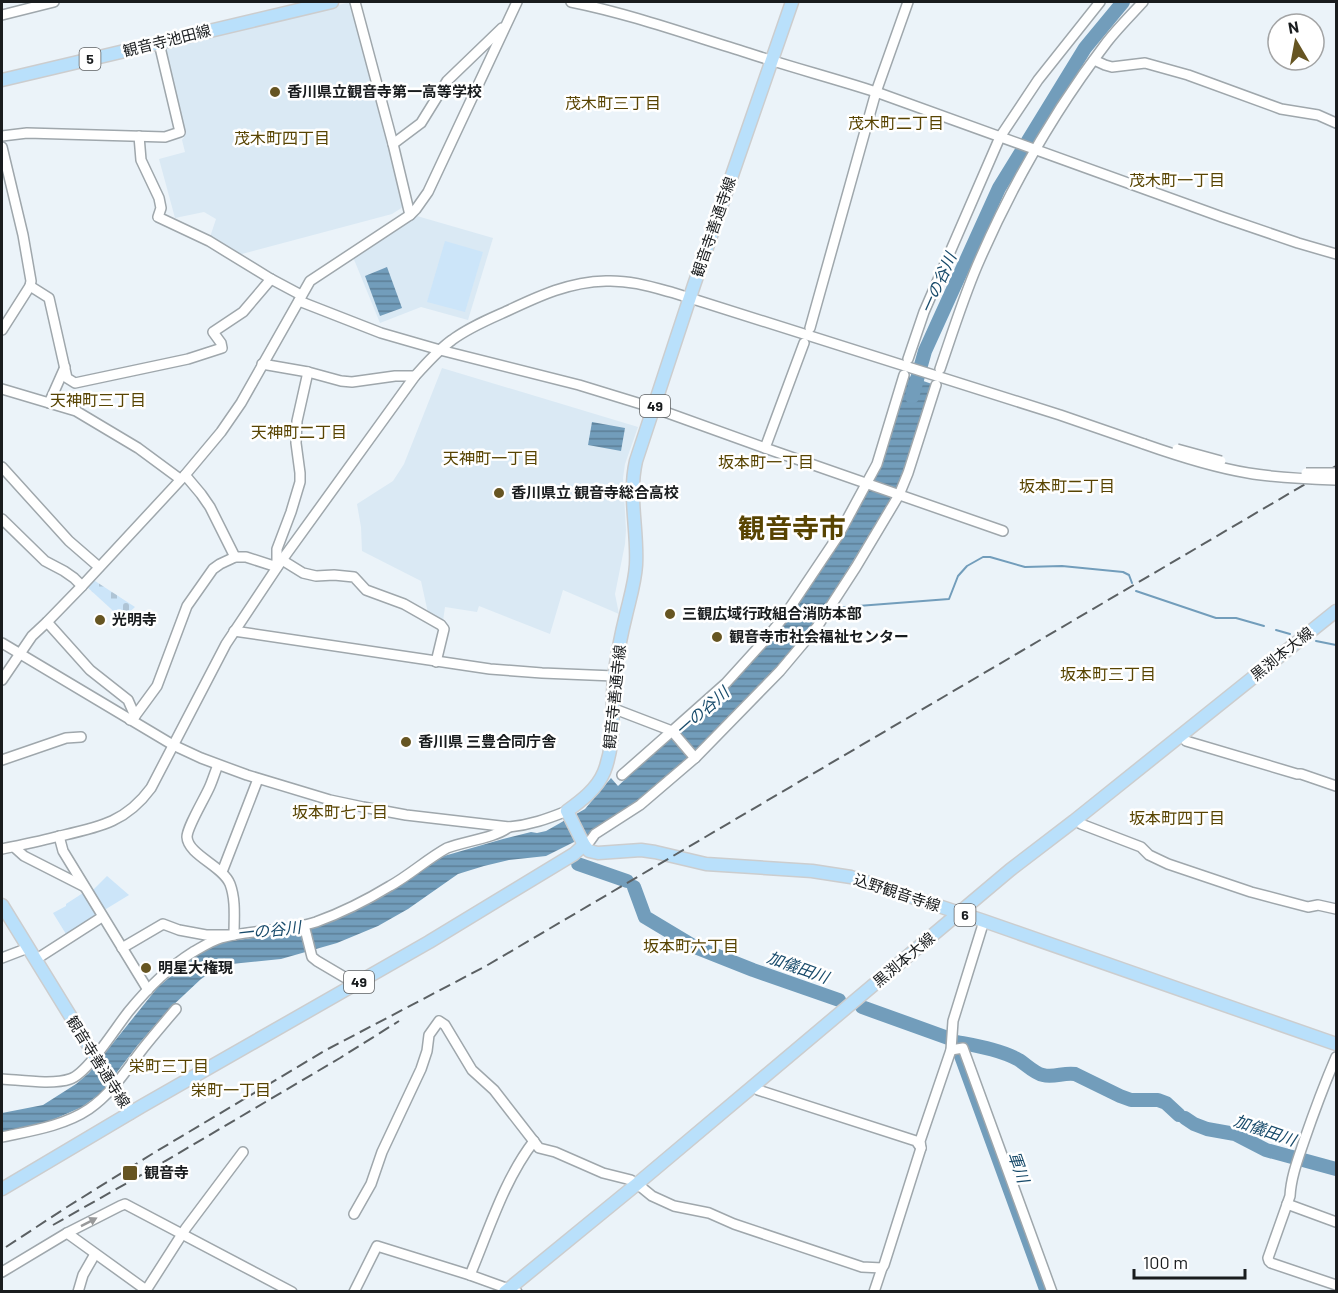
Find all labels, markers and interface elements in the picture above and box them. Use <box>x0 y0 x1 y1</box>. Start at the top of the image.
north arrow <box>1266 12 1326 72</box>
text: N <box>1286 16 1300 37</box>
street label: 観音寺池田線 <box>121 20 213 60</box>
road number: 5 <box>80 48 100 70</box>
place label: 香川県立観音寺第一高等学校 <box>287 82 482 100</box>
marker: 香川県立観音寺第一高等学校 <box>268 85 282 99</box>
district label: 茂木町三丁目 <box>565 93 661 112</box>
district label: 茂木町二丁目 <box>848 113 944 132</box>
district label: 茂木町四丁目 <box>234 128 330 147</box>
district label: 茂木町一丁目 <box>1129 170 1225 189</box>
street label: 観音寺善通寺線 <box>687 174 739 279</box>
water label: 一の谷川 <box>916 248 960 316</box>
district label: 天神町三丁目 <box>50 390 146 409</box>
road number: 49 <box>640 395 670 417</box>
district label: 天神町二丁目 <box>251 422 347 441</box>
district label: 天神町一丁目 <box>443 448 539 467</box>
district label: 坂本町一丁目 <box>718 452 814 471</box>
district label: 坂本町二丁目 <box>1019 476 1115 495</box>
place label: 香川県立 観音寺総合高校 <box>511 483 679 501</box>
marker: 香川県立 観音寺総合高校 <box>492 486 506 500</box>
district label: 観音寺市 <box>738 511 846 543</box>
place label: 三観広域行政組合消防本部 <box>682 604 862 622</box>
marker: 三観広域行政組合消防本部 <box>663 607 677 621</box>
place label: 光明寺 <box>112 610 157 628</box>
marker: 光明寺 <box>93 613 107 627</box>
street label: 黒渕本大線 <box>1247 623 1316 684</box>
place label: 観音寺市社会福祉センター <box>729 627 909 645</box>
marker: 観音寺市社会福祉センター <box>710 630 724 644</box>
street label: 観音寺善通寺線 <box>600 644 628 750</box>
district label: 坂本町三丁目 <box>1060 664 1156 683</box>
water label: 一の谷川 <box>671 681 734 739</box>
place label: 香川県 三豊合同庁舎 <box>418 732 557 750</box>
marker: 香川県 三豊合同庁舎 <box>399 735 413 749</box>
district label: 坂本町七丁目 <box>292 802 388 821</box>
district label: 坂本町四丁目 <box>1129 808 1225 827</box>
street label: 込野観音寺線 <box>852 870 943 915</box>
road number: 6 <box>954 904 976 926</box>
water label: 一の谷川 <box>236 917 304 942</box>
street label: 黒渕本大線 <box>869 928 938 990</box>
district label: 坂本町六丁目 <box>643 936 739 955</box>
water label: 加儀田川 <box>765 947 833 987</box>
place label: 明星大権現 <box>158 958 233 976</box>
marker: 明星大権現 <box>139 961 153 975</box>
road number: 49 <box>344 971 374 993</box>
street label: 観音寺善通寺線 <box>63 1012 134 1111</box>
district label: 栄町三丁目 <box>129 1056 209 1075</box>
district label: 栄町一丁目 <box>191 1080 271 1099</box>
water label: 加儀田川 <box>1232 1110 1300 1150</box>
water label: 軍川 <box>1005 1149 1035 1187</box>
place label: 観音寺 <box>144 1163 189 1181</box>
marker: 観音寺 <box>121 1164 139 1182</box>
one-way arrow <box>80 1217 97 1227</box>
scale bar <box>1134 1242 1245 1280</box>
text: 100 m <box>1143 1251 1188 1273</box>

